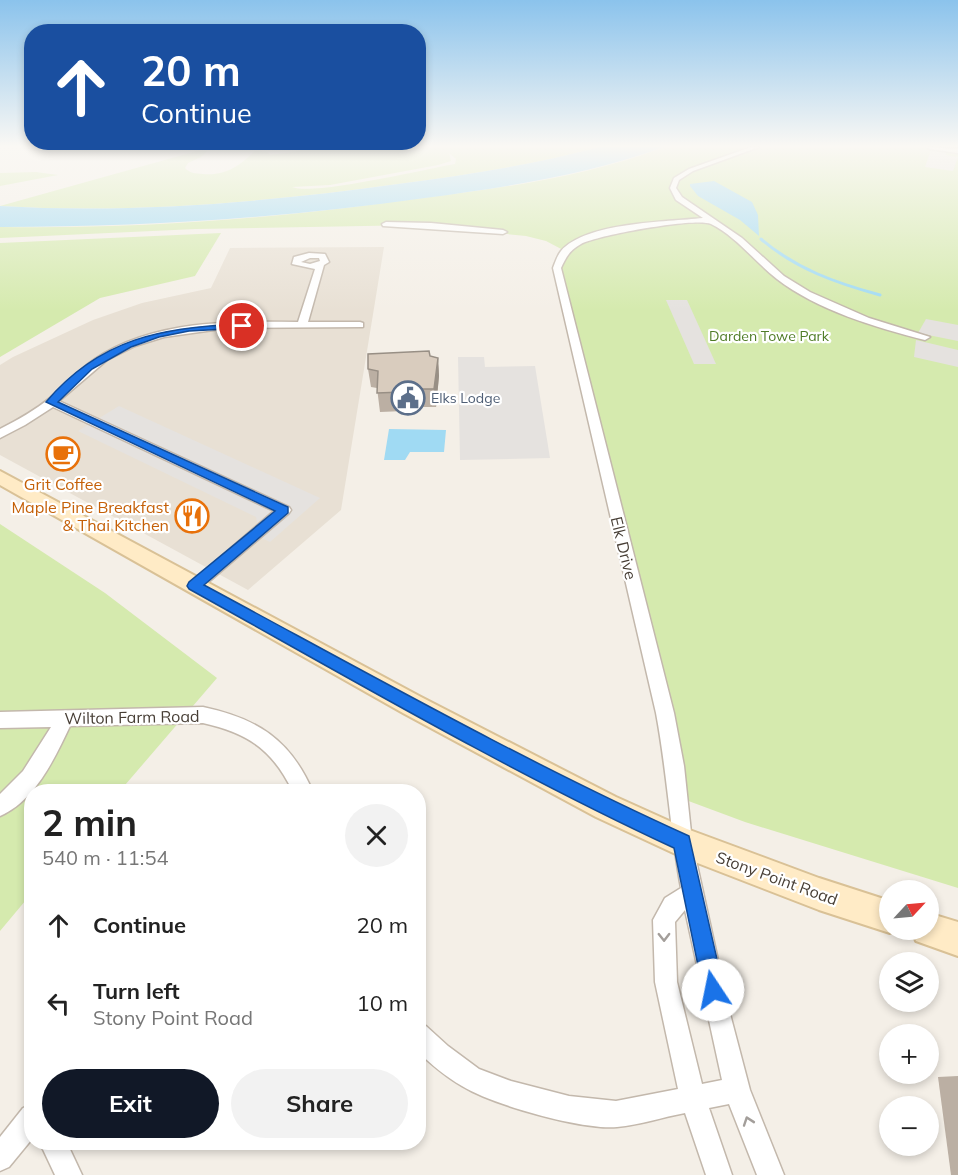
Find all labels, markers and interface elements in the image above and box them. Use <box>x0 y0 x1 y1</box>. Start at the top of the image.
text: 20 m <box>141 44 241 97</box>
icon: ahead <box>42 48 120 126</box>
text: Continue <box>141 96 252 130</box>
pin <box>216 300 267 351</box>
icon: arrive <box>225 309 258 342</box>
park label: Darden Towe Park <box>709 327 830 345</box>
public building icon: Elks Lodge <box>390 380 426 416</box>
place label: Elks Lodge <box>431 389 500 407</box>
cafe icon: Grit Coffee <box>45 436 81 472</box>
place label: Grit Coffee <box>24 474 102 494</box>
place label: Maple Pine Breakfast & Thai Kitchen <box>11 497 169 535</box>
restaurant icon: Maple Pine Breakfast & Thai Kitchen <box>174 498 210 534</box>
street label: Elk Drive <box>607 514 641 582</box>
street label: Wilton Farm Road <box>64 706 200 728</box>
text: 2 min <box>42 800 137 845</box>
button: close <box>345 804 408 867</box>
text: 540 m · 11:54 <box>42 845 168 870</box>
street label: Stony Point Road <box>713 847 841 909</box>
north arrow <box>879 880 939 940</box>
map controls <box>879 880 939 1156</box>
icon: ahead <box>42 909 75 942</box>
text: Continue <box>93 911 186 939</box>
text: 20 m <box>357 911 408 939</box>
one-way arrow <box>658 933 670 942</box>
button: layers <box>879 952 939 1012</box>
position arrow <box>681 958 745 1022</box>
text: Turn left <box>93 977 180 1005</box>
icon: left <box>42 987 75 1020</box>
text: 10 m <box>357 989 408 1017</box>
text: Stony Point Road <box>93 1005 253 1030</box>
button: + <box>879 1024 939 1084</box>
button: Exit <box>42 1069 219 1138</box>
button: Share <box>231 1069 408 1138</box>
button: − <box>879 1096 939 1156</box>
one-way arrow <box>743 1116 756 1127</box>

